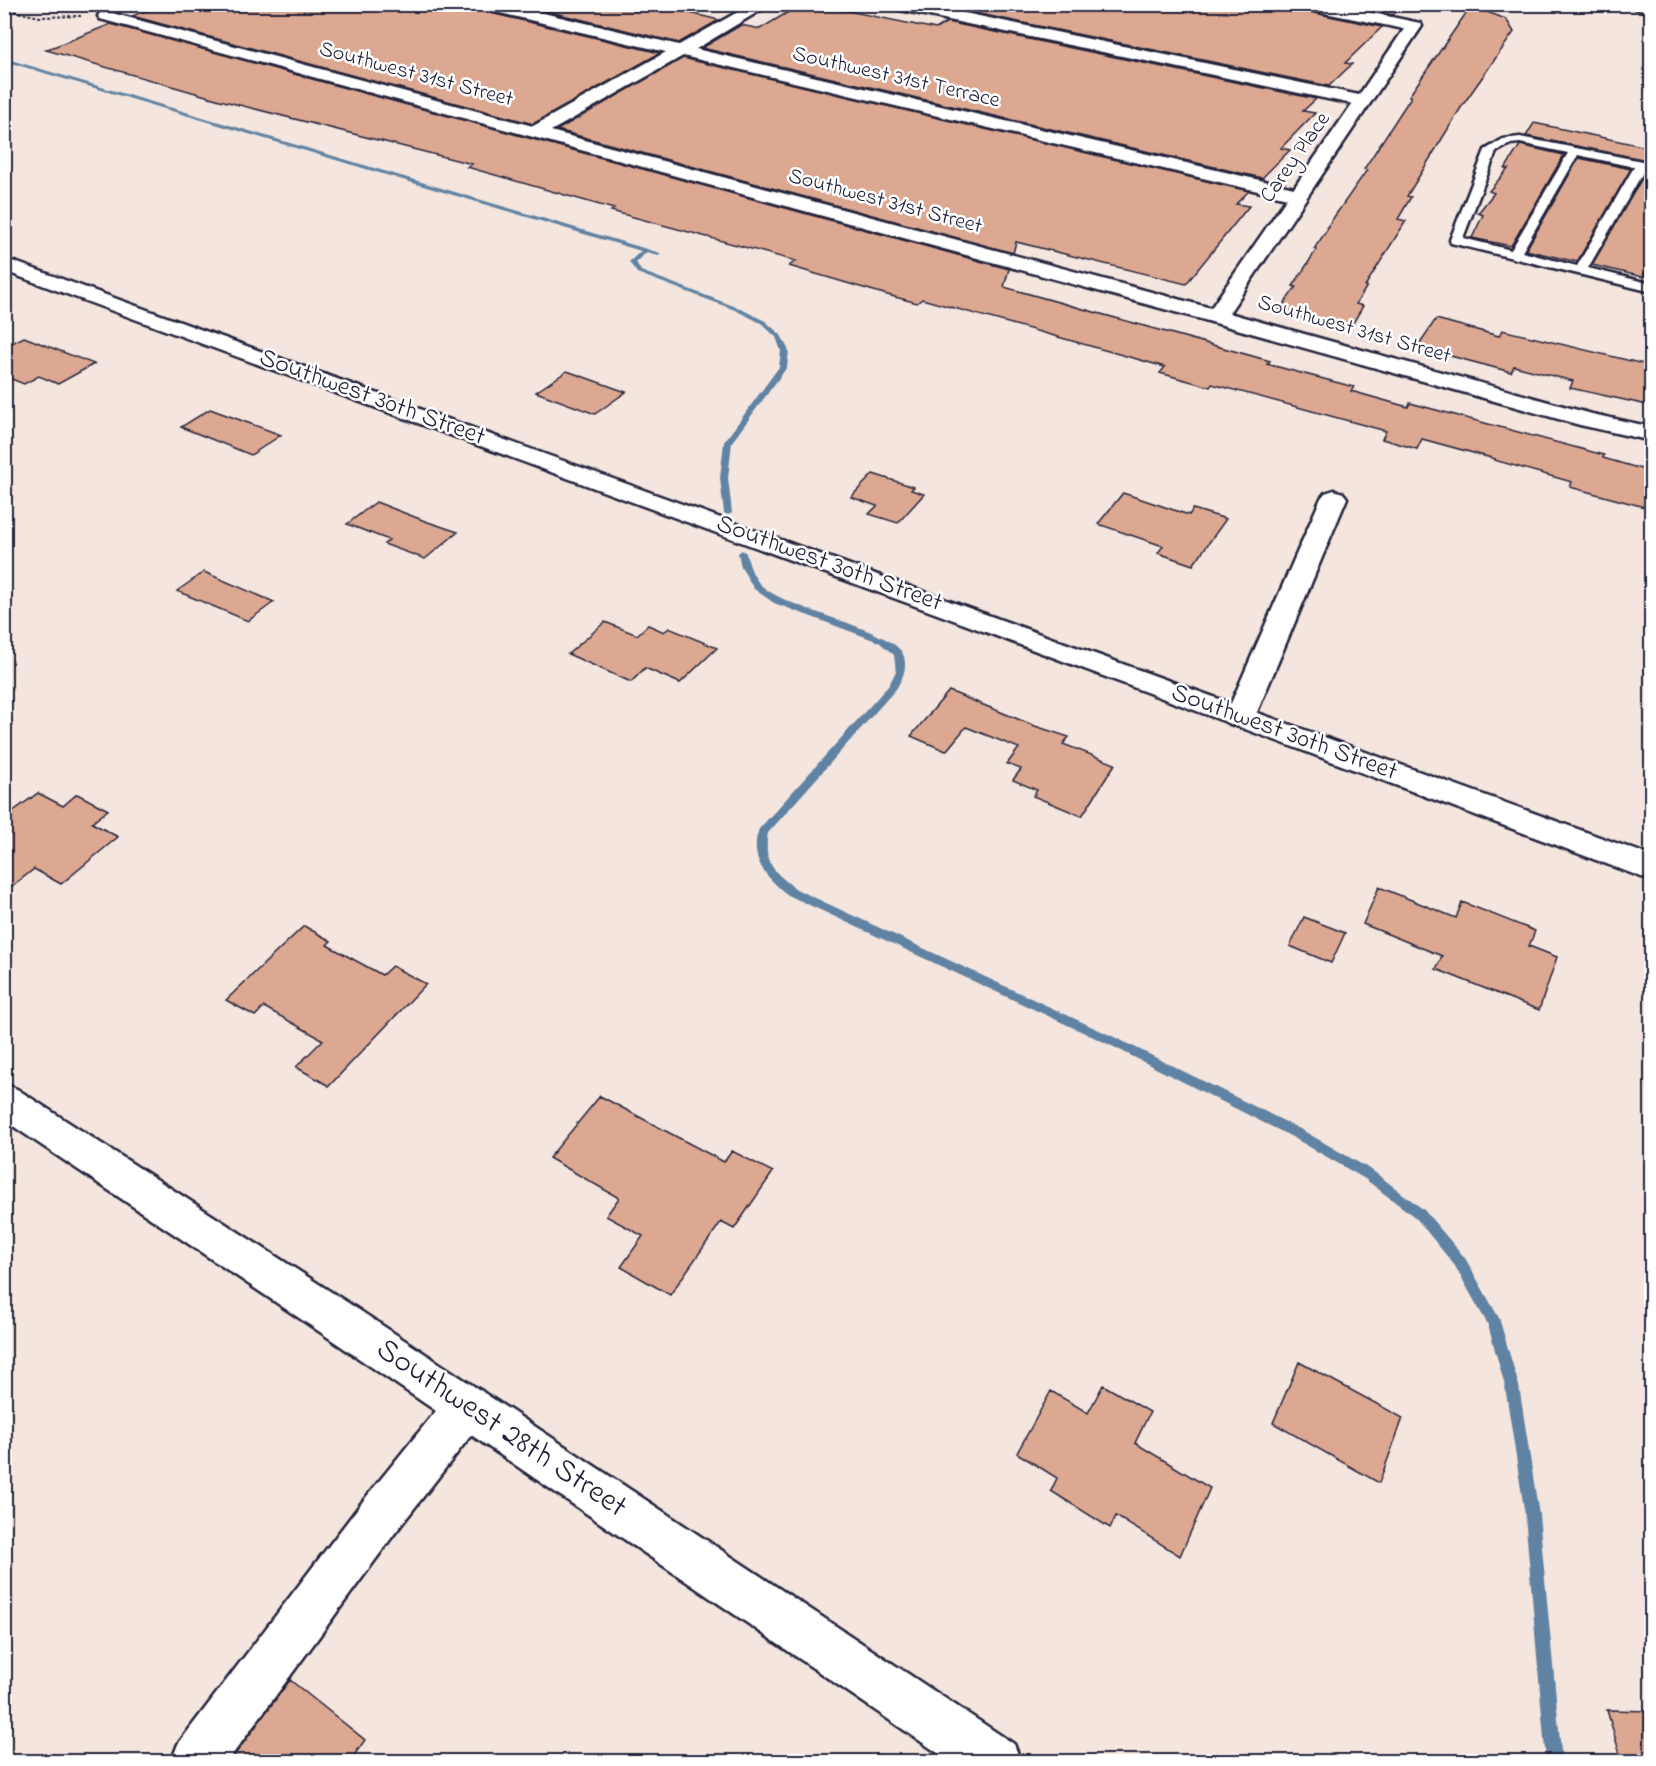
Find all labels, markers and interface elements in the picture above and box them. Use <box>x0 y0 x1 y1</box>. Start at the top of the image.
street label: Southwest 31st Street <box>315 34 517 116</box>
street label: Southwest 31st Terrace <box>789 39 1003 117</box>
street label: Carey Place <box>1253 106 1340 211</box>
street label: Southwest 31st Street <box>784 161 986 243</box>
street label: Southwest 31st Street <box>1254 287 1455 373</box>
street label: Southwest 30th Street <box>254 339 491 457</box>
street label: Southwest 30th Street <box>711 505 948 623</box>
street label: Southwest 30th Street <box>1166 674 1403 792</box>
street label: Southwest 28th Street <box>366 1327 636 1531</box>

